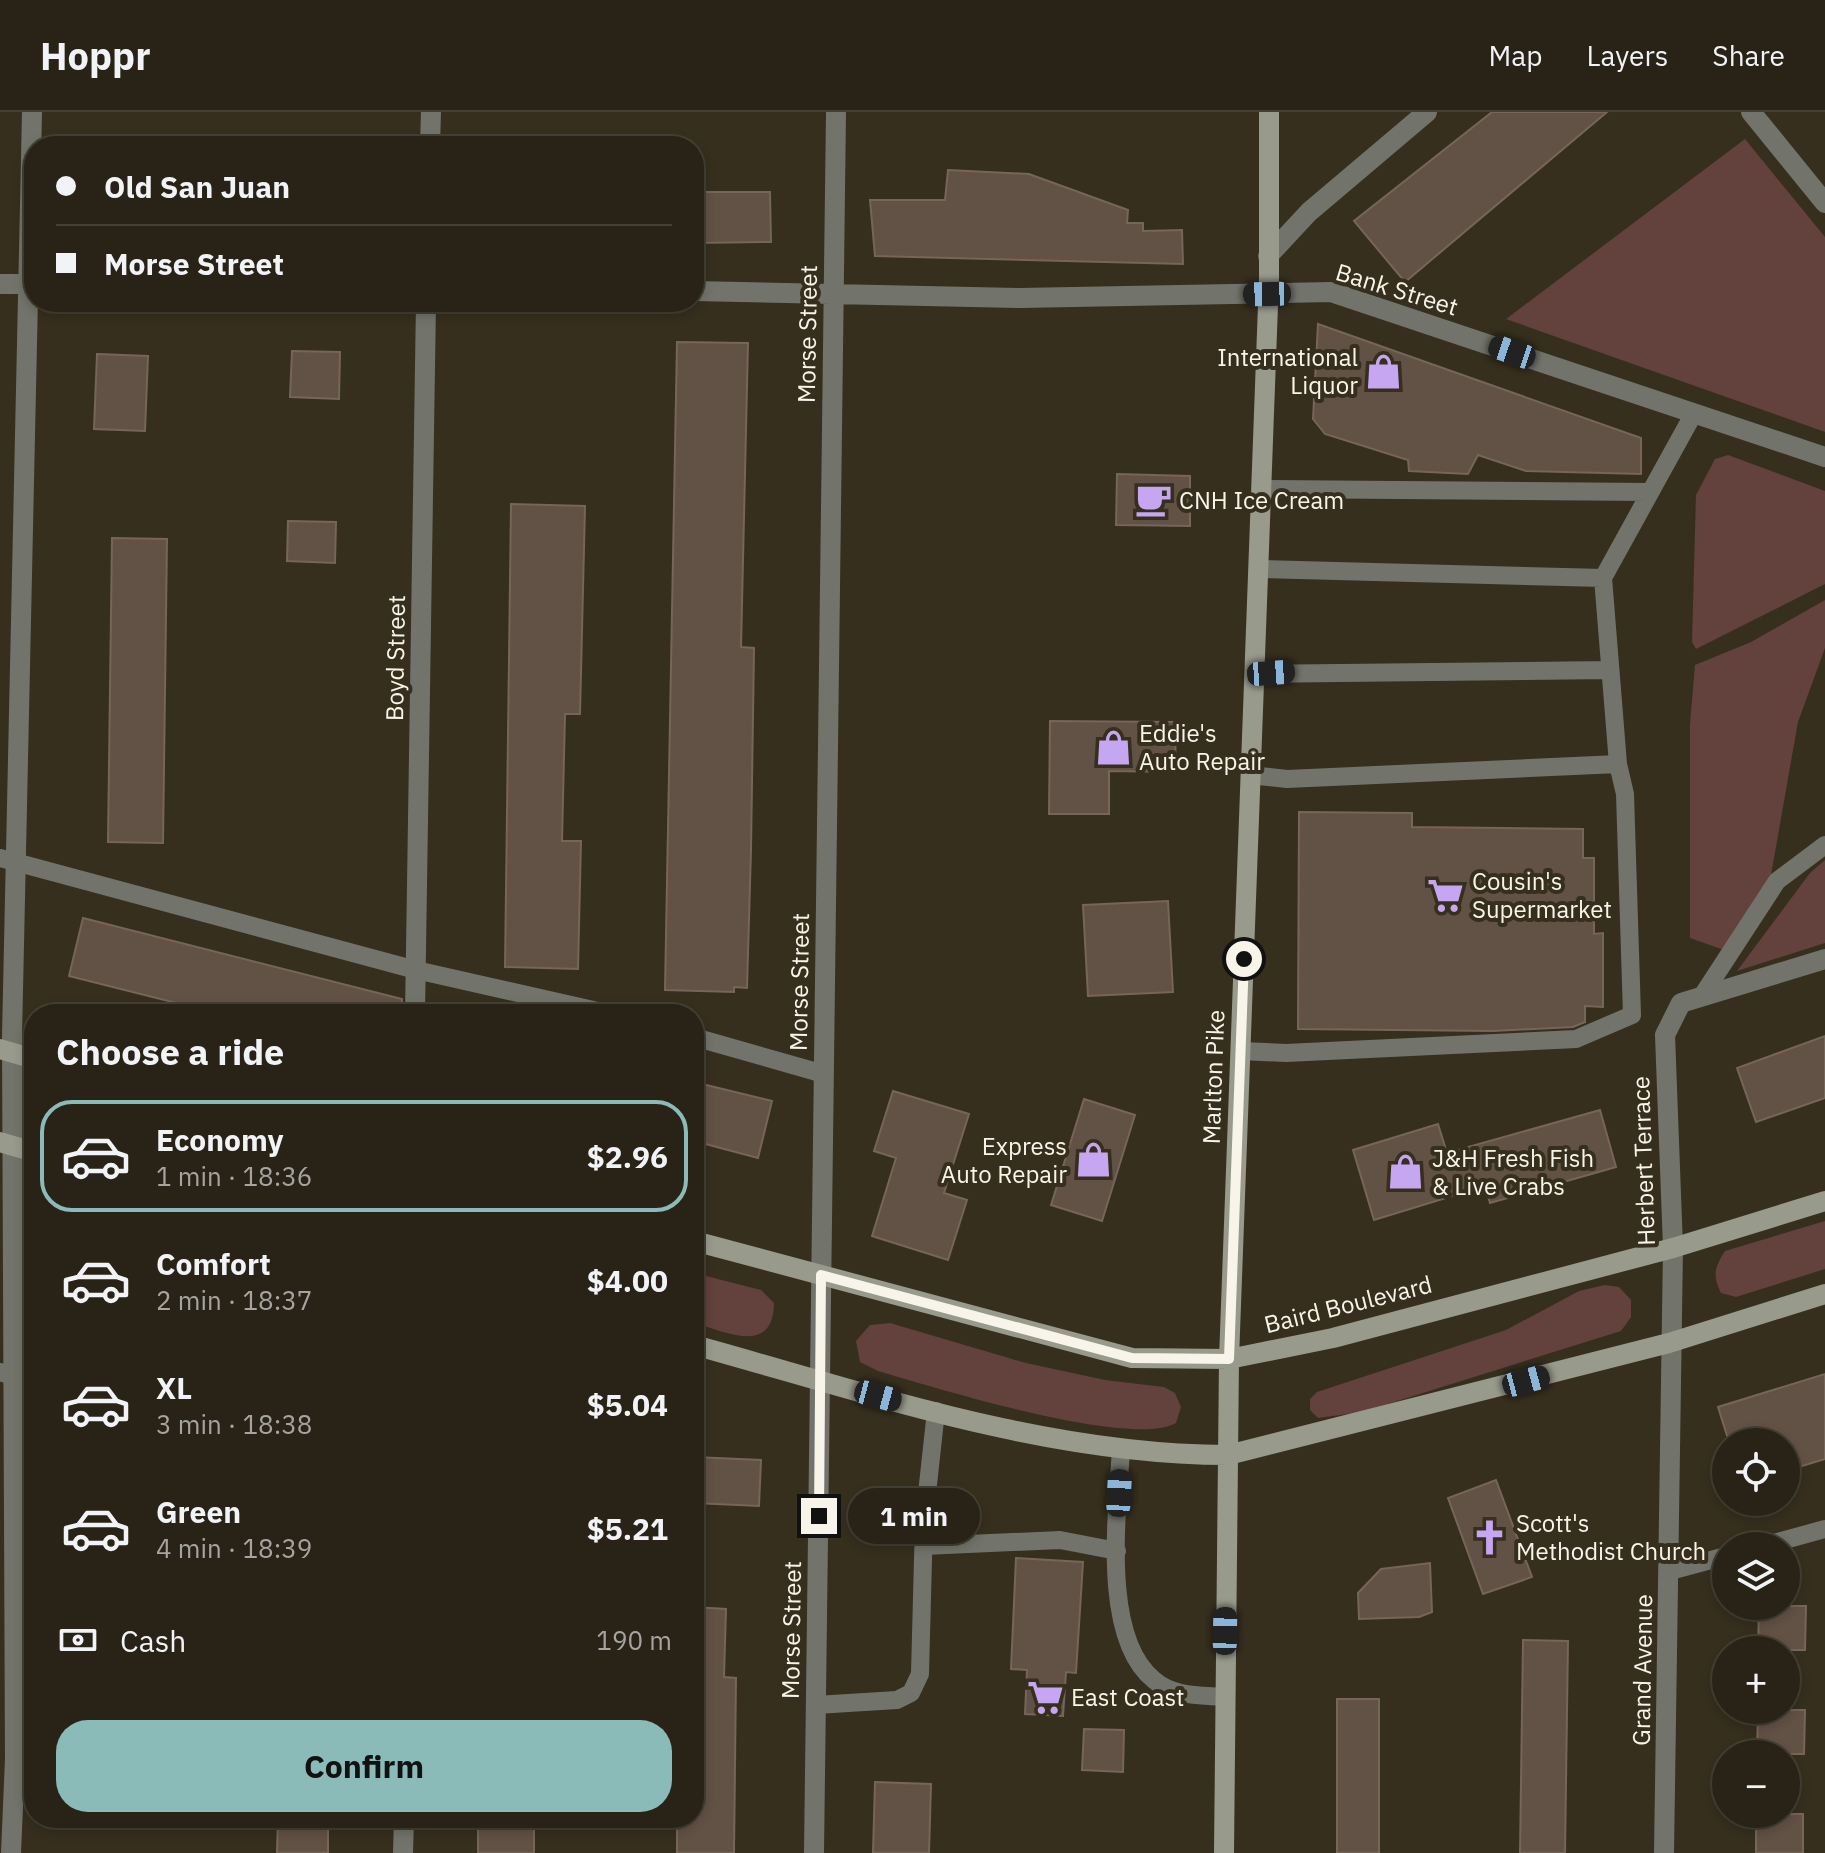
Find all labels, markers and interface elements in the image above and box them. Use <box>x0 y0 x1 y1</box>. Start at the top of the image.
text: Hoppr <box>40 31 151 80</box>
text: Map <box>1488 37 1542 74</box>
text: Layers <box>1586 37 1668 74</box>
text: Share <box>1712 37 1785 74</box>
text: Old San Juan <box>104 167 290 206</box>
text: Morse Street <box>104 244 284 283</box>
street label: Bank Street <box>1332 255 1462 323</box>
street label: Morse Street <box>790 265 824 403</box>
car <box>1243 282 1291 306</box>
car <box>1485 333 1539 371</box>
place label: International Liquor <box>1217 341 1358 401</box>
shop icon: International Liquor <box>1365 352 1403 390</box>
cafe icon: CNH Ice Cream <box>1134 481 1172 519</box>
place label: CNH Ice Cream <box>1179 484 1344 516</box>
street label: Boyd Street <box>378 595 412 721</box>
car <box>1246 659 1296 687</box>
place label: Eddie's Auto Repair <box>1139 717 1265 777</box>
shop icon: Eddie's Auto Repair <box>1094 728 1132 766</box>
place label: Cousin's Supermarket <box>1472 865 1612 925</box>
supermarket icon: Cousin's Supermarket <box>1427 876 1465 914</box>
street label: Morse Street <box>782 913 816 1051</box>
route start <box>1226 941 1262 977</box>
street label: Marlton Pike <box>1195 1009 1231 1145</box>
text: Choose a ride <box>56 1028 284 1075</box>
street label: Herbert Terrace <box>1624 1076 1662 1246</box>
icon: car <box>60 1120 132 1192</box>
text: Economy <box>156 1120 284 1159</box>
place label: Express Auto Repair <box>941 1130 1067 1190</box>
text: $2.96 <box>587 1137 668 1176</box>
shop icon: Express Auto Repair <box>1074 1141 1112 1179</box>
place label: J&H Fresh Fish & Live Crabs <box>1432 1142 1594 1202</box>
shop icon: J&H Fresh Fish & Live Crabs <box>1387 1153 1425 1191</box>
text: 1 min · 18:36 <box>156 1159 312 1193</box>
icon: car <box>60 1244 132 1316</box>
text: Comfort <box>156 1244 271 1283</box>
text: $4.00 <box>587 1261 668 1300</box>
street label: Baird Boulevard <box>1261 1268 1435 1340</box>
text: 2 min · 18:37 <box>156 1283 312 1317</box>
car <box>1500 1363 1552 1399</box>
icon: car <box>60 1368 132 1440</box>
text: XL <box>156 1368 192 1407</box>
car <box>852 1378 904 1414</box>
text: $5.04 <box>587 1385 668 1424</box>
text: 3 min · 18:38 <box>156 1407 312 1441</box>
map controls <box>1712 1428 1800 1828</box>
button: locate <box>1712 1428 1800 1516</box>
car <box>1106 1468 1132 1518</box>
callout: 1 min <box>847 1488 979 1544</box>
icon: car <box>60 1492 132 1564</box>
text: Green <box>156 1492 241 1531</box>
route end <box>801 1498 837 1534</box>
text: 1 min <box>880 1499 948 1533</box>
place label: Scott's Methodist Church <box>1516 1507 1706 1567</box>
text: $5.21 <box>587 1509 668 1548</box>
church icon: Scott's Methodist Church <box>1471 1518 1509 1556</box>
text: 4 min · 18:39 <box>156 1531 312 1565</box>
button: layers <box>1712 1532 1800 1620</box>
street label: Morse Street <box>774 1561 808 1699</box>
street label: Grand Avenue <box>1625 1594 1659 1746</box>
car <box>1213 1607 1237 1655</box>
icon: cash <box>56 1618 100 1662</box>
text: Cash <box>120 1621 186 1660</box>
text: 190 m <box>596 1623 672 1657</box>
button: + <box>1712 1636 1800 1724</box>
supermarket icon: East Coast <box>1026 1678 1064 1716</box>
place label: East Coast <box>1071 1681 1185 1713</box>
button: Confirm <box>56 1720 672 1812</box>
button: − <box>1712 1740 1800 1828</box>

